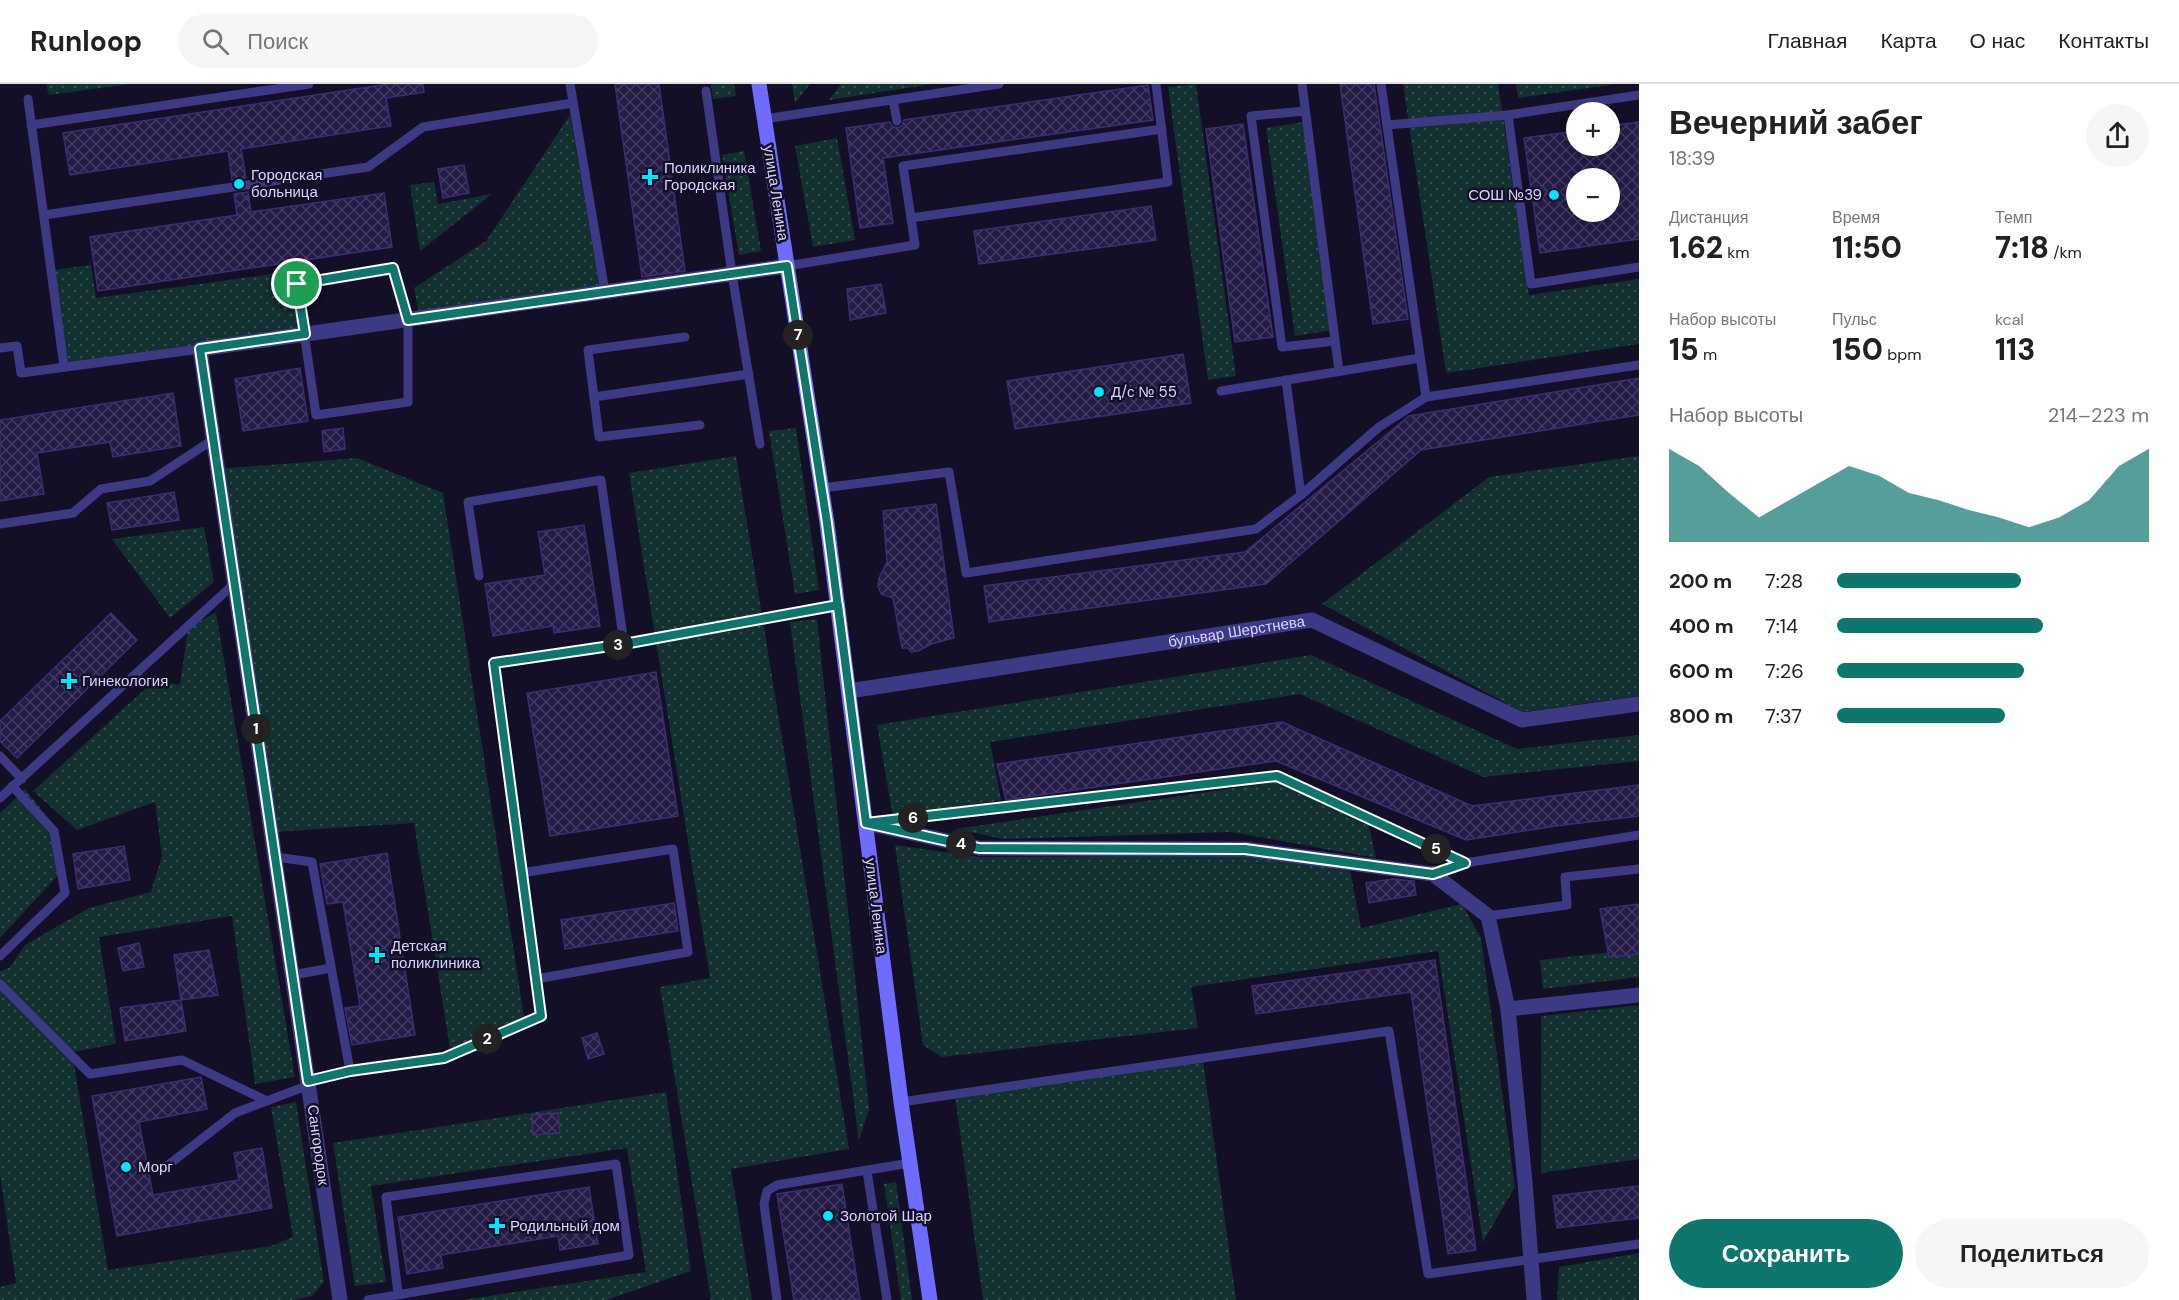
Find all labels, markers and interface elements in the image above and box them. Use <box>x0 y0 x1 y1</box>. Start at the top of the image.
search box <box>178 14 598 68</box>
text: Runloop <box>30 23 142 60</box>
icon: search <box>199 25 232 58</box>
text: Поиск <box>247 27 308 56</box>
text: Главная <box>1767 27 1847 55</box>
text: Карта <box>1880 27 1937 55</box>
text: О нас <box>1970 27 2025 55</box>
text: Контакты <box>2058 27 2149 55</box>
text: Вечерний забег <box>1669 101 1923 144</box>
map controls <box>1566 102 1620 222</box>
button: + <box>1566 102 1620 156</box>
button: share <box>2086 104 2149 167</box>
street label: улица Ленина <box>759 144 794 243</box>
text: 18:39 <box>1669 145 1715 171</box>
place label: Поликлиника Городская <box>664 158 756 195</box>
place label: Городская больница <box>251 165 322 202</box>
marker: Поликлиника Городская <box>641 168 659 186</box>
button: − <box>1566 168 1620 222</box>
marker: Городская больница <box>232 177 246 191</box>
place label: СОШ №39 <box>1468 185 1542 205</box>
marker: СОШ №39 <box>1547 188 1561 202</box>
text: Дистанция <box>1669 207 1748 228</box>
text: Время <box>1832 207 1880 228</box>
text: Темп <box>1995 207 2032 228</box>
text: 1.62 <box>1669 228 1723 267</box>
text: 11:50 <box>1832 228 1902 267</box>
text: 7:18 <box>1995 228 2049 267</box>
text: km <box>1723 242 1750 263</box>
text: /km <box>2049 242 2082 263</box>
pin <box>271 258 322 309</box>
icon: arrive <box>280 267 313 300</box>
text: Набор высоты <box>1669 309 1776 330</box>
text: Пульс <box>1832 309 1877 330</box>
text: kcal <box>1995 309 2024 330</box>
pin: 7 <box>783 320 813 350</box>
text: 7 <box>794 324 802 345</box>
text: 15 <box>1669 330 1699 369</box>
text: 150 <box>1832 330 1883 369</box>
text: 113 <box>1995 330 2035 369</box>
text: m <box>1699 344 1717 365</box>
text: bpm <box>1883 344 1922 365</box>
place label: Д/с № 55 <box>1111 382 1177 402</box>
marker: Д/с № 55 <box>1092 385 1106 399</box>
text: Набор высоты <box>1669 402 1803 428</box>
text: 214–223 m <box>2048 402 2149 428</box>
text: 200 m <box>1669 568 1732 594</box>
text: 7:28 <box>1765 568 1803 594</box>
street label: бульвар Шерстнева <box>1167 611 1307 652</box>
text: 400 m <box>1669 613 1734 639</box>
text: 7:14 <box>1765 613 1798 639</box>
pin: 3 <box>603 630 633 660</box>
text: 3 <box>613 634 623 655</box>
text: 600 m <box>1669 658 1733 684</box>
text: 7:26 <box>1765 658 1804 684</box>
place label: Гинекология <box>82 671 168 691</box>
marker: Гинекология <box>60 672 78 690</box>
text: 800 m <box>1669 703 1733 729</box>
text: 7:37 <box>1765 703 1802 729</box>
pin: 1 <box>241 714 271 744</box>
text: 1 <box>253 718 259 739</box>
pin: 6 <box>898 803 928 833</box>
text: 6 <box>908 807 918 828</box>
pin: 4 <box>946 829 976 859</box>
text: 4 <box>956 833 966 854</box>
pin: 5 <box>1421 834 1451 864</box>
text: 5 <box>1431 838 1441 859</box>
street label: улица Ленина <box>860 857 892 956</box>
place label: Детская поликлиника <box>391 936 481 973</box>
marker: Детская поликлиника <box>368 946 386 964</box>
pin: 2 <box>472 1024 502 1054</box>
text: 2 <box>482 1028 492 1049</box>
street label: Сангородок <box>302 1103 334 1187</box>
place label: Морг <box>138 1157 173 1177</box>
marker: Морг <box>119 1160 133 1174</box>
place label: Золотой Шар <box>840 1206 932 1226</box>
marker: Золотой Шар <box>821 1209 835 1223</box>
place label: Родильный дом <box>510 1216 620 1236</box>
marker: Родильный дом <box>488 1217 506 1235</box>
button: Сохранить <box>1669 1219 1903 1288</box>
button: Поделиться <box>1915 1219 2149 1288</box>

